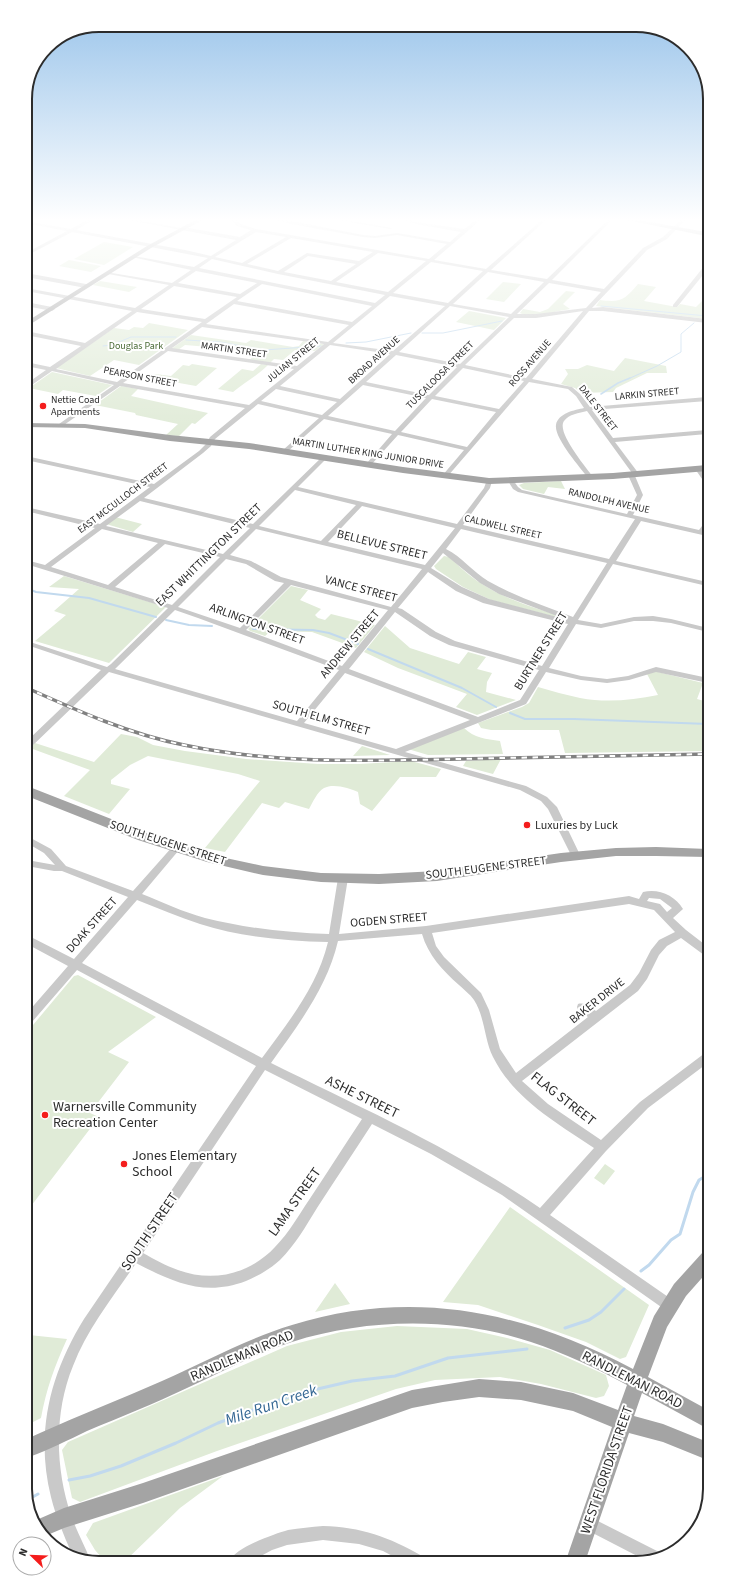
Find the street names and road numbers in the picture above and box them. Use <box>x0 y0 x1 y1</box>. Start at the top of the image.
street label: BROAD AVENUE <box>345 333 403 387</box>
street label: JULIAN STREET <box>263 334 323 386</box>
street label: ROSS AVENUE <box>505 336 555 390</box>
street label: TUSCALOOSA STREET <box>403 337 478 412</box>
street label: MARTIN STREET <box>200 338 269 362</box>
street label: PEARSON STREET <box>102 363 179 391</box>
street label: DALE STREET <box>575 382 621 435</box>
street label: LARKIN STREET <box>614 384 681 404</box>
street label: MARTIN LUTHER KING JUNIOR DRIVE <box>291 434 445 472</box>
street label: EAST MCCULLOCH STREET <box>75 459 172 537</box>
street label: RANDOLPH AVENUE <box>567 485 651 517</box>
street label: EAST WHITTINGTON STREET <box>152 499 266 610</box>
street label: CALDWELL STREET <box>463 511 544 543</box>
street label: BELLEVUE STREET <box>335 526 429 565</box>
street label: VANCE STREET <box>323 571 400 607</box>
street label: ARLINGTON STREET <box>207 599 307 649</box>
street label: ANDREW STREET <box>316 605 384 682</box>
street label: BURTNER STREET <box>510 608 572 694</box>
street label: SOUTH ELM STREET <box>270 696 372 740</box>
street label: SOUTH EUGENE STREET <box>108 816 229 870</box>
street label: SOUTH EUGENE STREET <box>425 852 548 884</box>
street label: DOAK STREET <box>62 893 122 957</box>
street label: OGDEN STREET <box>350 908 429 932</box>
street label: BAKER DRIVE <box>566 974 628 1028</box>
street label: FLAG STREET <box>526 1067 600 1131</box>
street label: ASHE STREET <box>322 1071 402 1124</box>
street label: LAMA STREET <box>264 1163 326 1240</box>
street label: SOUTH STREET <box>116 1189 184 1275</box>
street label: RANDLEMAN ROAD <box>187 1325 297 1387</box>
street label: RANDLEMAN ROAD <box>578 1346 686 1414</box>
street label: WEST FLORIDA STREET <box>576 1403 638 1537</box>

